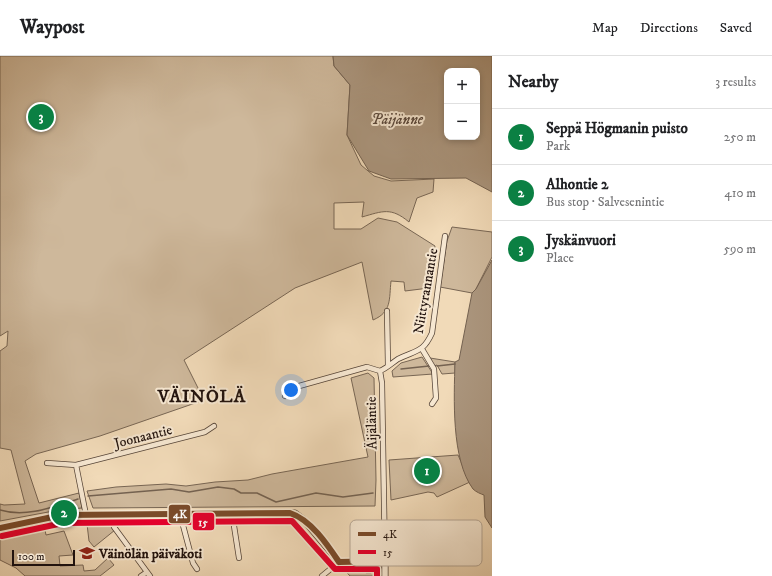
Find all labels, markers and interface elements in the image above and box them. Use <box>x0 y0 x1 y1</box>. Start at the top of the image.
text: Waypost <box>20 16 84 39</box>
text: Map <box>592 19 618 37</box>
text: Directions <box>640 19 698 37</box>
text: Saved <box>720 19 752 37</box>
map controls <box>444 68 480 140</box>
button: + <box>444 68 480 104</box>
text: Nearby <box>508 71 558 93</box>
text: 3 results <box>715 74 756 90</box>
pin: 3 <box>28 102 54 132</box>
button: − <box>444 104 480 140</box>
water label: Päijänne <box>371 110 424 129</box>
text: Seppä Högmanin puisto <box>546 119 688 138</box>
text: 1 <box>519 129 523 145</box>
text: 250 m <box>724 129 756 145</box>
text: Park <box>546 138 570 154</box>
text: Alhontie 2 <box>546 175 608 194</box>
text: 2 <box>518 185 524 201</box>
text: 410 m <box>724 185 756 201</box>
text: Bus stop · Salvesenintie <box>546 194 664 210</box>
text: Jyskänvuori <box>546 231 616 250</box>
text: 3 <box>519 241 523 257</box>
text: 590 m <box>724 241 756 257</box>
street label: Niittyrannantie <box>410 247 442 335</box>
text: Place <box>546 250 574 266</box>
your location <box>281 380 301 400</box>
district label: VÄINÖLÄ <box>157 385 246 408</box>
street label: Äijäläntie <box>363 396 381 450</box>
street label: Joonaantie <box>110 421 174 453</box>
pin: 1 <box>414 456 440 486</box>
pin: 2 <box>51 498 77 528</box>
line badge: 4K <box>168 504 191 524</box>
text: 4K <box>172 508 187 522</box>
line badge: 15 <box>192 512 215 531</box>
text: 15 <box>198 516 208 530</box>
legend <box>350 520 482 566</box>
text: 4K <box>383 528 397 542</box>
school or university icon: Väinölän päiväkoti <box>78 544 96 562</box>
place label: Väinölän päiväkoti <box>98 545 203 563</box>
text: 15 <box>383 546 393 560</box>
scale bar <box>12 548 75 567</box>
text: 100 m <box>18 550 44 564</box>

